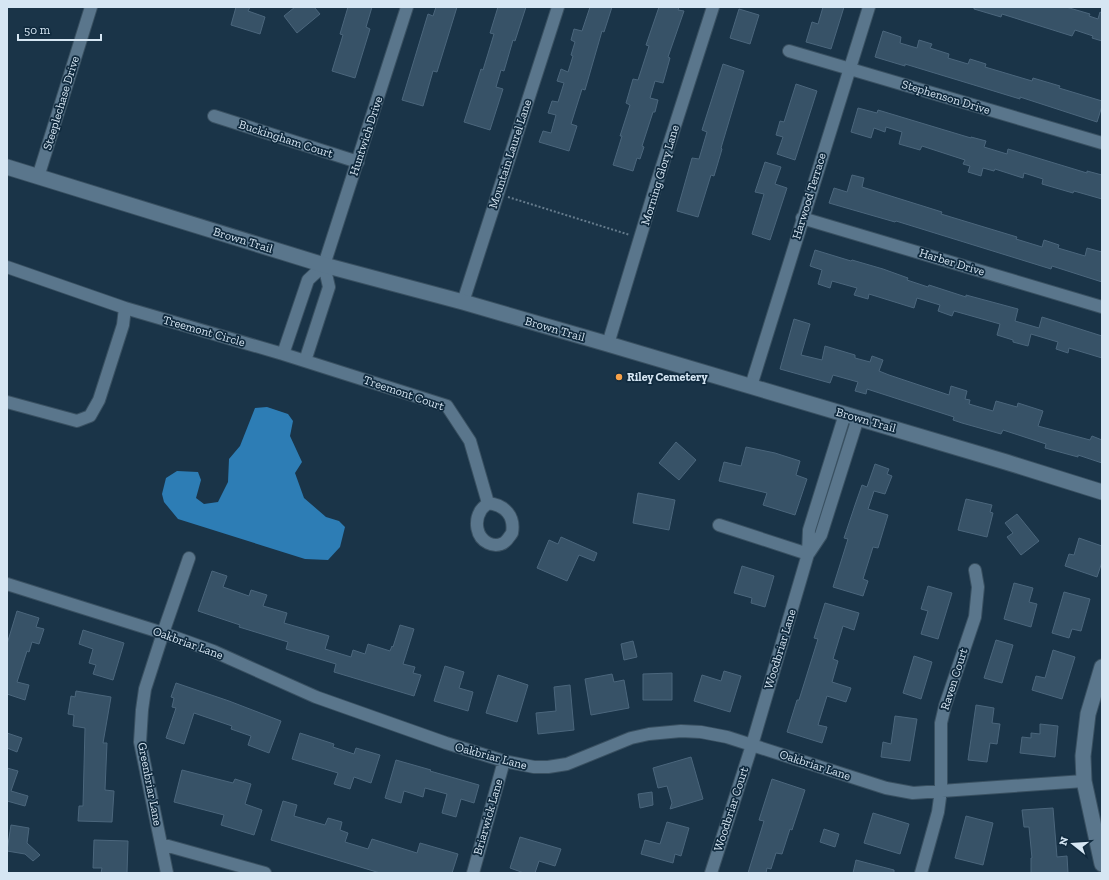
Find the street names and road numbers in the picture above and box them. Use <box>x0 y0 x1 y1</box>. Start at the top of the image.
street label: Steeplechase Drive <box>40 54 82 152</box>
street label: Stephenson Drive <box>900 77 992 117</box>
street label: Huntwich Drive <box>347 94 386 177</box>
street label: Mountain Laurel Lane <box>486 97 534 210</box>
street label: Buckingham Court <box>237 117 335 161</box>
street label: Morning Glory Lane <box>638 123 682 227</box>
street label: Harwood Terrace <box>789 151 829 241</box>
street label: Brown Trail <box>212 224 274 256</box>
street label: Harber Drive <box>918 245 987 279</box>
street label: Treemont Circle <box>161 313 247 349</box>
street label: Brown Trail <box>523 314 587 344</box>
street label: Treemont Court <box>362 373 447 414</box>
street label: Brown Trail <box>834 405 898 435</box>
street label: Woodbriar Lane <box>761 607 799 691</box>
street label: Oakbriar Lane <box>151 624 225 662</box>
street label: Raven Court <box>937 646 971 712</box>
street label: Oakbriar Lane <box>454 740 529 772</box>
street label: Greenbriar Lane <box>135 741 165 827</box>
street label: Oakbriar Lane <box>778 747 853 783</box>
street label: Woodbriar Court <box>711 765 751 853</box>
street label: Briarwick Lane <box>470 777 506 857</box>

